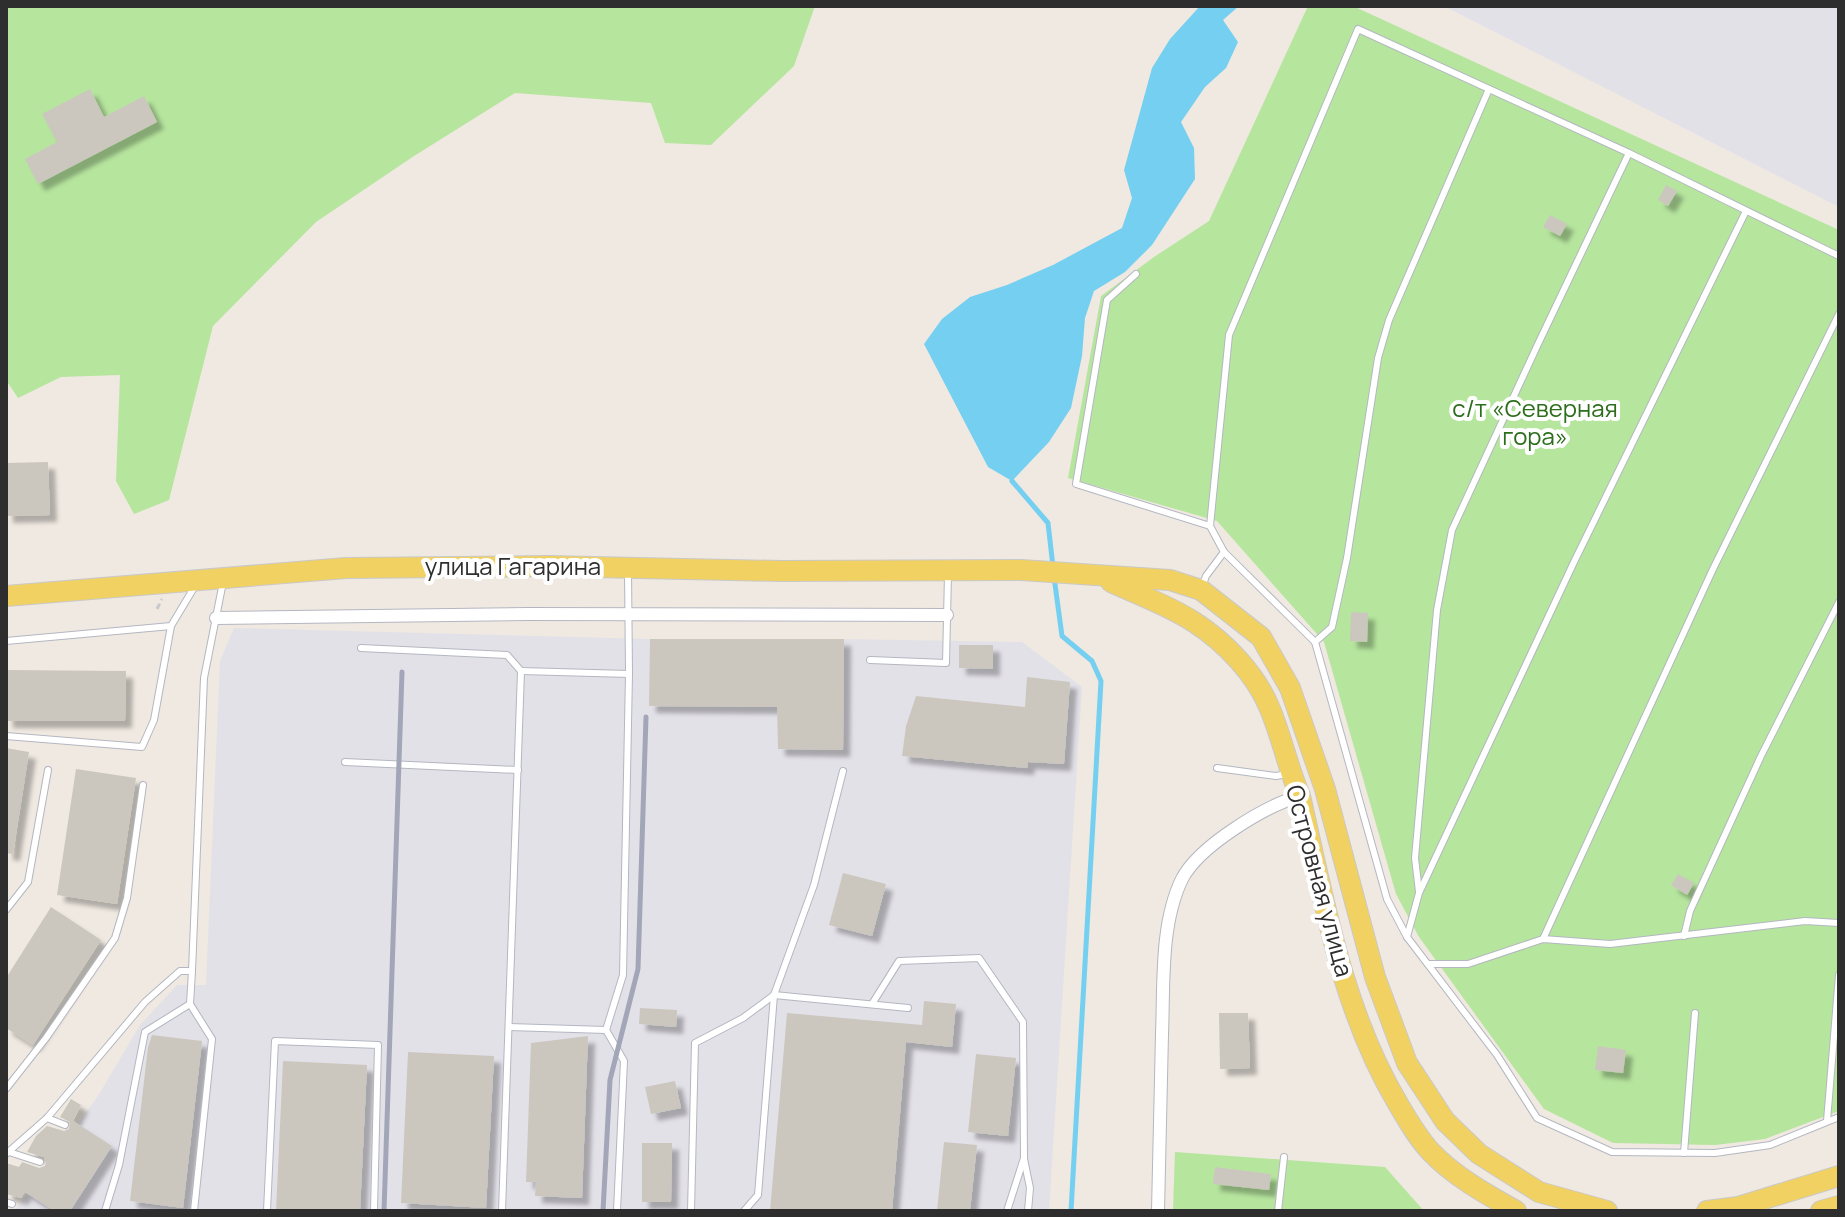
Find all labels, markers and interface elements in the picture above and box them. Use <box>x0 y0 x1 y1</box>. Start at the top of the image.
park label: с/т «Северная гора» <box>1452 391 1618 452</box>
street label: улица Гагарина <box>425 549 601 582</box>
street label: Островная улица <box>1279 781 1362 980</box>

